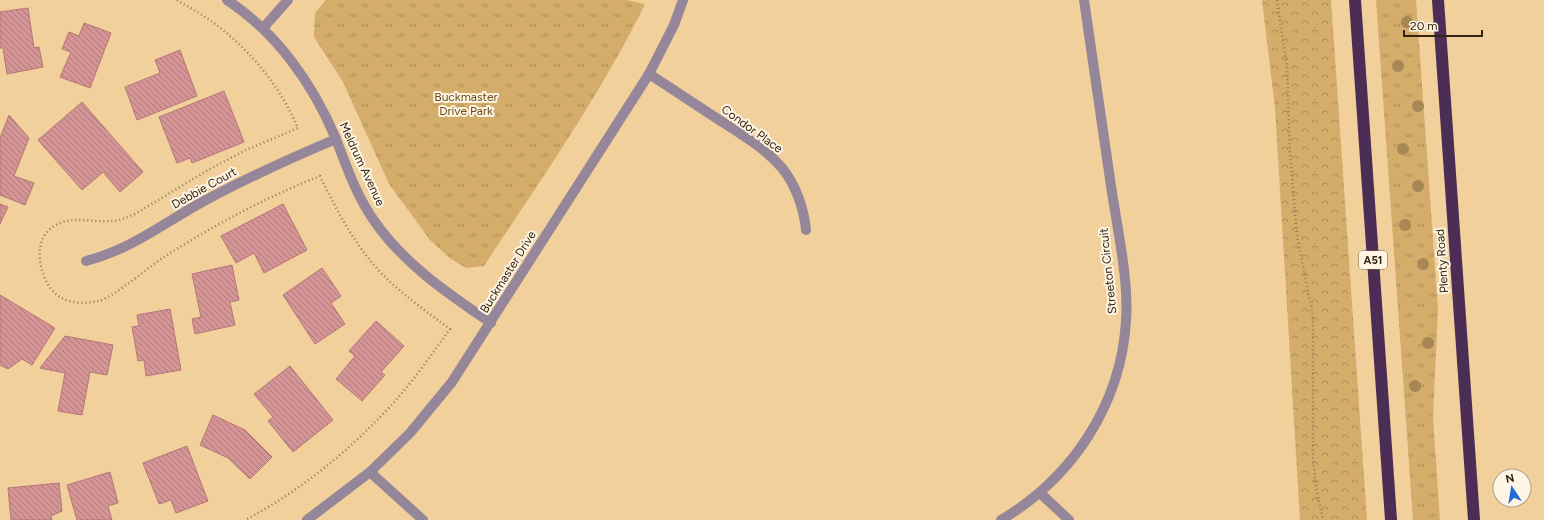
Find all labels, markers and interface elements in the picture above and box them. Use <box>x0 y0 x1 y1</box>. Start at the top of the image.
scale bar <box>1404 12 1482 38</box>
text: 20 m <box>1410 19 1438 33</box>
park label: Buckmaster Drive Park <box>434 90 498 118</box>
street label: Condor Place <box>719 102 786 156</box>
street label: Meldrum Avenue <box>336 120 388 209</box>
street label: Debbie Court <box>169 164 239 212</box>
street label: Streeton Circuit <box>1096 227 1119 315</box>
street label: Buckmaster Drive <box>477 228 539 316</box>
street label: Plenty Road <box>1433 228 1451 294</box>
road number: A51 <box>1359 251 1387 269</box>
north arrow <box>1492 468 1532 508</box>
text: N <box>1505 471 1516 486</box>

